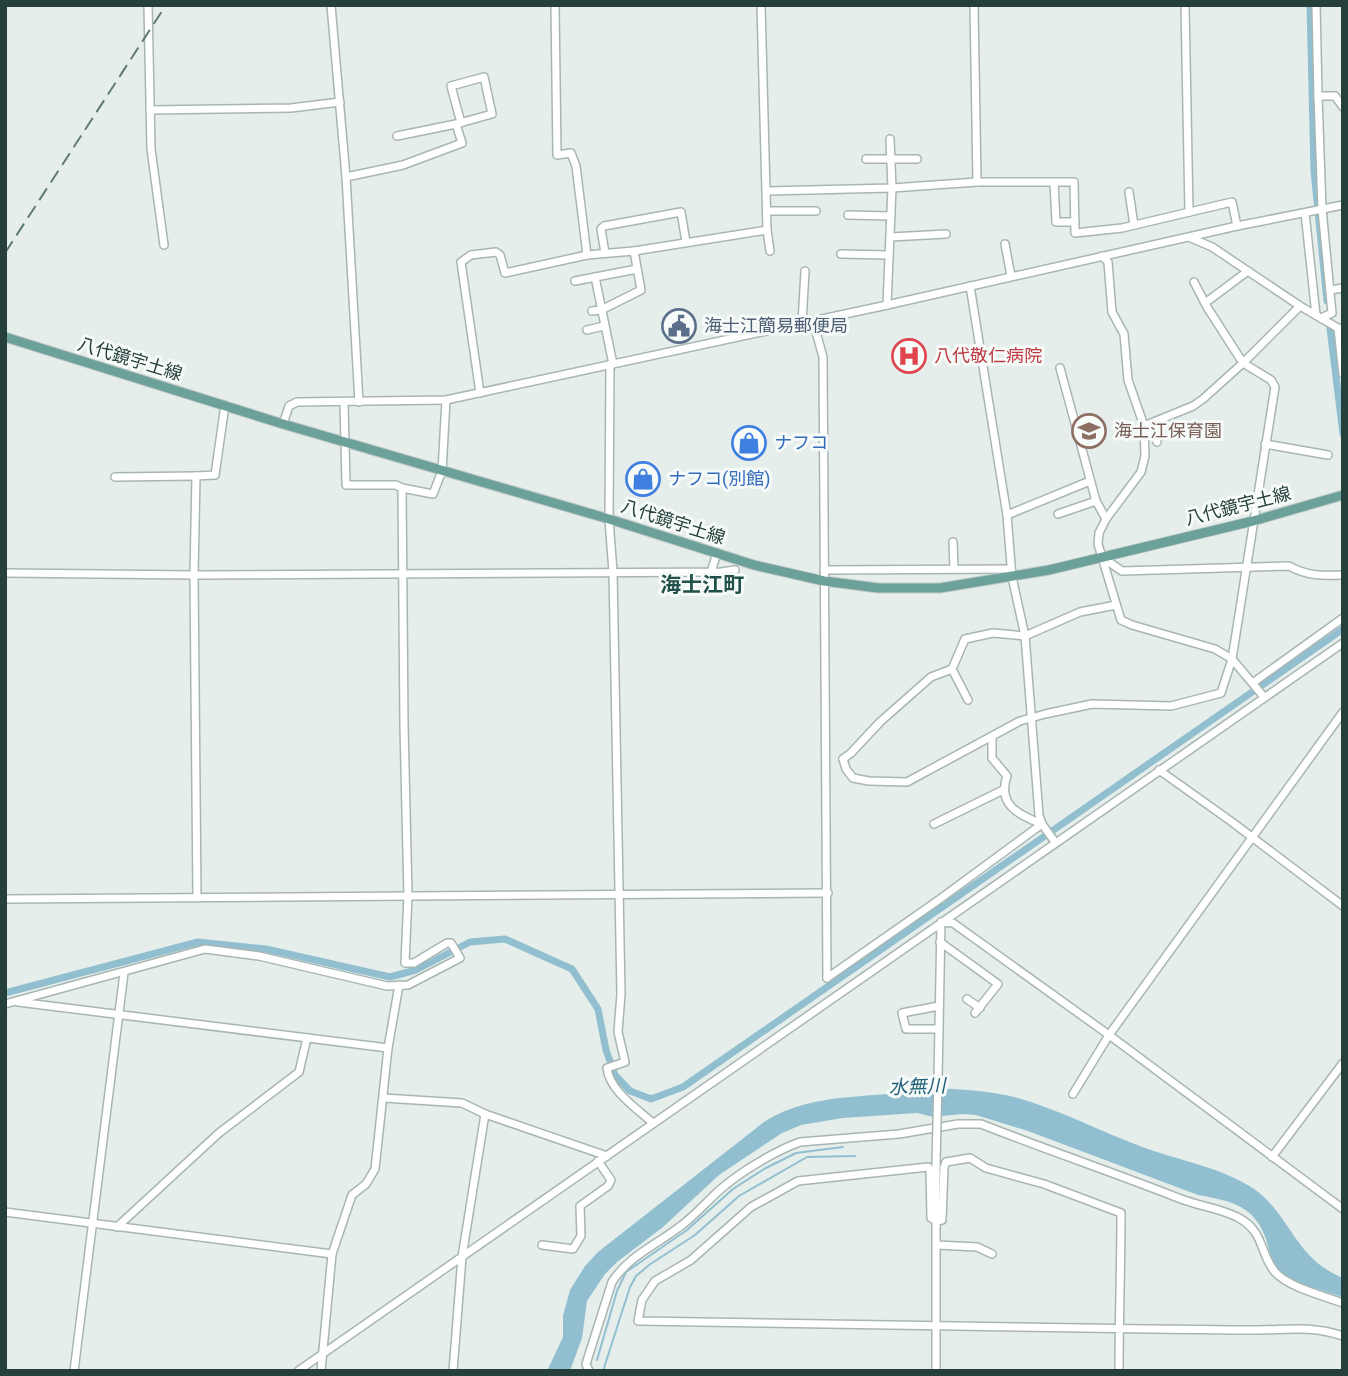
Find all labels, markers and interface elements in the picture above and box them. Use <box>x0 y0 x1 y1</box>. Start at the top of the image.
public building icon: 海士江簡易郵便局 <box>660 307 698 345</box>
place label: 海士江簡易郵便局 <box>704 315 848 336</box>
street label: 八代鏡宇土線 <box>75 333 185 384</box>
hospital icon: 八代敬仁病院 <box>890 337 928 375</box>
place label: 八代敬仁病院 <box>934 345 1042 366</box>
school or university icon: 海士江保育園 <box>1070 412 1108 450</box>
place label: 海士江保育園 <box>1114 420 1222 441</box>
shop icon: ナフコ <box>730 424 768 462</box>
place label: ナフコ <box>774 432 828 453</box>
shop icon: ナフコ(別館) <box>624 460 662 498</box>
place label: ナフコ(別館) <box>668 468 770 490</box>
street label: 八代鏡宇土線 <box>1183 482 1293 529</box>
street label: 八代鏡宇土線 <box>619 495 728 548</box>
district label: 海士江町 <box>660 573 744 597</box>
water label: 水無川 <box>888 1074 948 1099</box>

